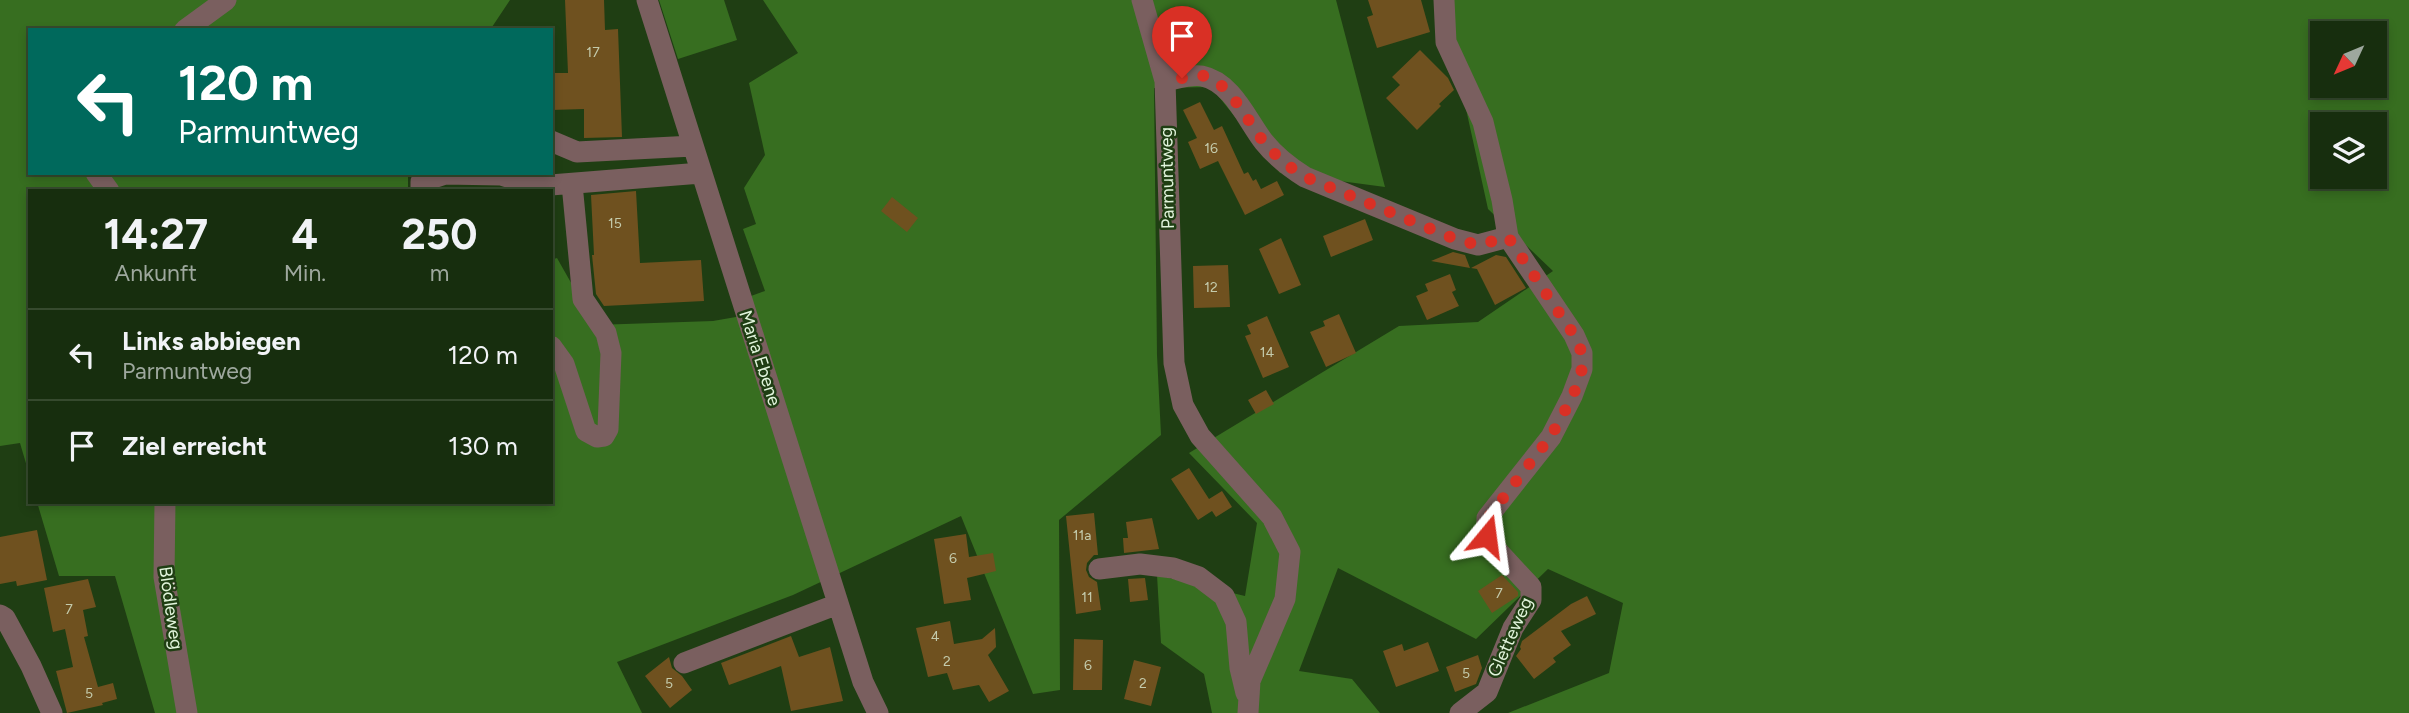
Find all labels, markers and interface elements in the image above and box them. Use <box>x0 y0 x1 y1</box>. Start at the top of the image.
pin <box>1152 6 1212 78</box>
icon: arrive <box>1163 17 1201 55</box>
north arrow <box>2310 21 2387 98</box>
map controls <box>2310 21 2387 189</box>
house number: 17 <box>586 44 600 61</box>
text: 120 m <box>178 53 313 112</box>
icon: left <box>63 56 154 147</box>
button: layers <box>2310 112 2387 189</box>
text: Parmuntweg <box>178 113 359 151</box>
street label: Parmuntweg <box>1155 127 1179 229</box>
house number: 16 <box>1204 140 1218 157</box>
text: 14:27 <box>104 209 208 260</box>
text: 4 <box>292 209 318 260</box>
text: 250 <box>402 209 477 260</box>
house number: 15 <box>608 215 622 232</box>
text: Ankunft <box>115 259 197 287</box>
text: Min. <box>284 259 326 287</box>
text: m <box>430 259 449 287</box>
house number: 12 <box>1204 279 1218 296</box>
street label: Maria Ebene <box>734 307 786 409</box>
text: Links abbiegen <box>122 325 301 357</box>
icon: left <box>63 336 101 374</box>
text: 120 m <box>448 339 518 371</box>
house number: 14 <box>1260 344 1275 361</box>
text: Parmuntweg <box>122 357 252 385</box>
icon: arrive <box>63 427 101 465</box>
text: Ziel erreicht <box>122 430 267 462</box>
text: 130 m <box>448 430 518 462</box>
position arrow <box>1450 499 1524 573</box>
house number: 11a <box>1073 527 1091 544</box>
house number: 6 <box>949 550 957 567</box>
street label: Blödleweg <box>154 565 188 651</box>
house number: 7 <box>1495 585 1503 602</box>
house number: 11 <box>1081 589 1093 606</box>
street label: Gletteweg <box>1483 594 1537 680</box>
house number: 7 <box>65 601 73 618</box>
house number: 4 <box>931 628 940 645</box>
house number: 2 <box>943 653 951 670</box>
house number: 6 <box>1084 657 1092 674</box>
house number: 5 <box>1462 665 1470 682</box>
house number: 5 <box>665 675 673 692</box>
house number: 2 <box>1139 675 1147 692</box>
house number: 5 <box>85 685 93 702</box>

